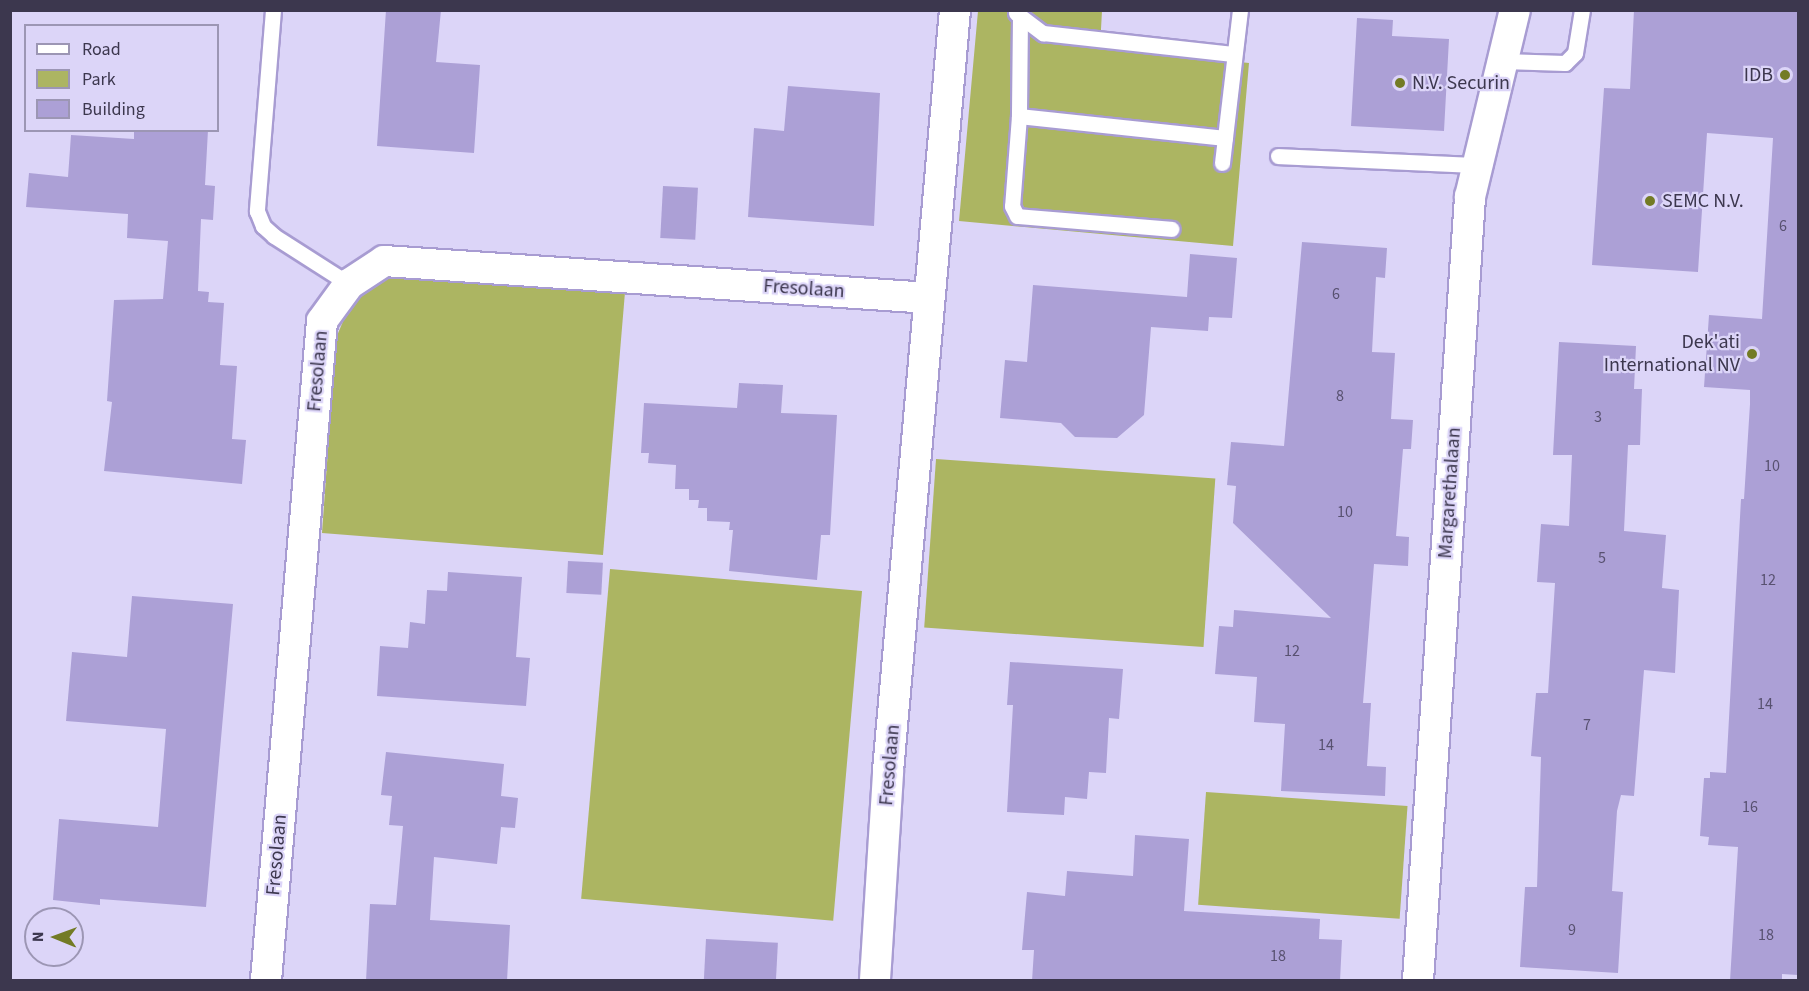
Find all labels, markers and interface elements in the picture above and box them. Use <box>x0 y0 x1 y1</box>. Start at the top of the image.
legend <box>24 24 219 132</box>
text: Road <box>82 37 121 62</box>
place label: IDB <box>1744 63 1773 87</box>
text: Park <box>82 67 116 92</box>
marker: IDB <box>1778 68 1792 82</box>
place label: N.V. Securin <box>1412 71 1510 95</box>
marker: N.V. Securin <box>1393 76 1407 90</box>
text: Building <box>82 97 145 122</box>
place label: SEMC N.V. <box>1662 189 1744 213</box>
marker: SEMC N.V. <box>1643 194 1657 208</box>
house number: 6 <box>1779 216 1787 236</box>
street label: Fresolaan <box>762 274 846 304</box>
house number: 6 <box>1332 284 1340 304</box>
street label: Fresolaan <box>302 329 334 413</box>
place label: Dek'ati International NV <box>1604 330 1740 377</box>
marker: Dek'ati International NV <box>1745 347 1759 361</box>
house number: 8 <box>1336 386 1344 406</box>
house number: 3 <box>1594 407 1602 427</box>
street label: Margarethalaan <box>1433 427 1467 559</box>
house number: 10 <box>1764 456 1780 476</box>
house number: 10 <box>1337 502 1353 522</box>
house number: 5 <box>1598 548 1606 568</box>
house number: 12 <box>1760 570 1776 590</box>
house number: 12 <box>1284 641 1300 661</box>
house number: 14 <box>1757 694 1773 714</box>
house number: 7 <box>1583 715 1591 735</box>
street label: Fresolaan <box>874 723 906 807</box>
house number: 14 <box>1318 735 1334 755</box>
house number: 16 <box>1742 797 1758 817</box>
street label: Fresolaan <box>261 813 293 897</box>
north arrow <box>24 907 84 967</box>
house number: 9 <box>1568 920 1576 940</box>
house number: 18 <box>1758 925 1774 945</box>
text: N <box>27 931 49 942</box>
house number: 18 <box>1270 946 1286 966</box>

